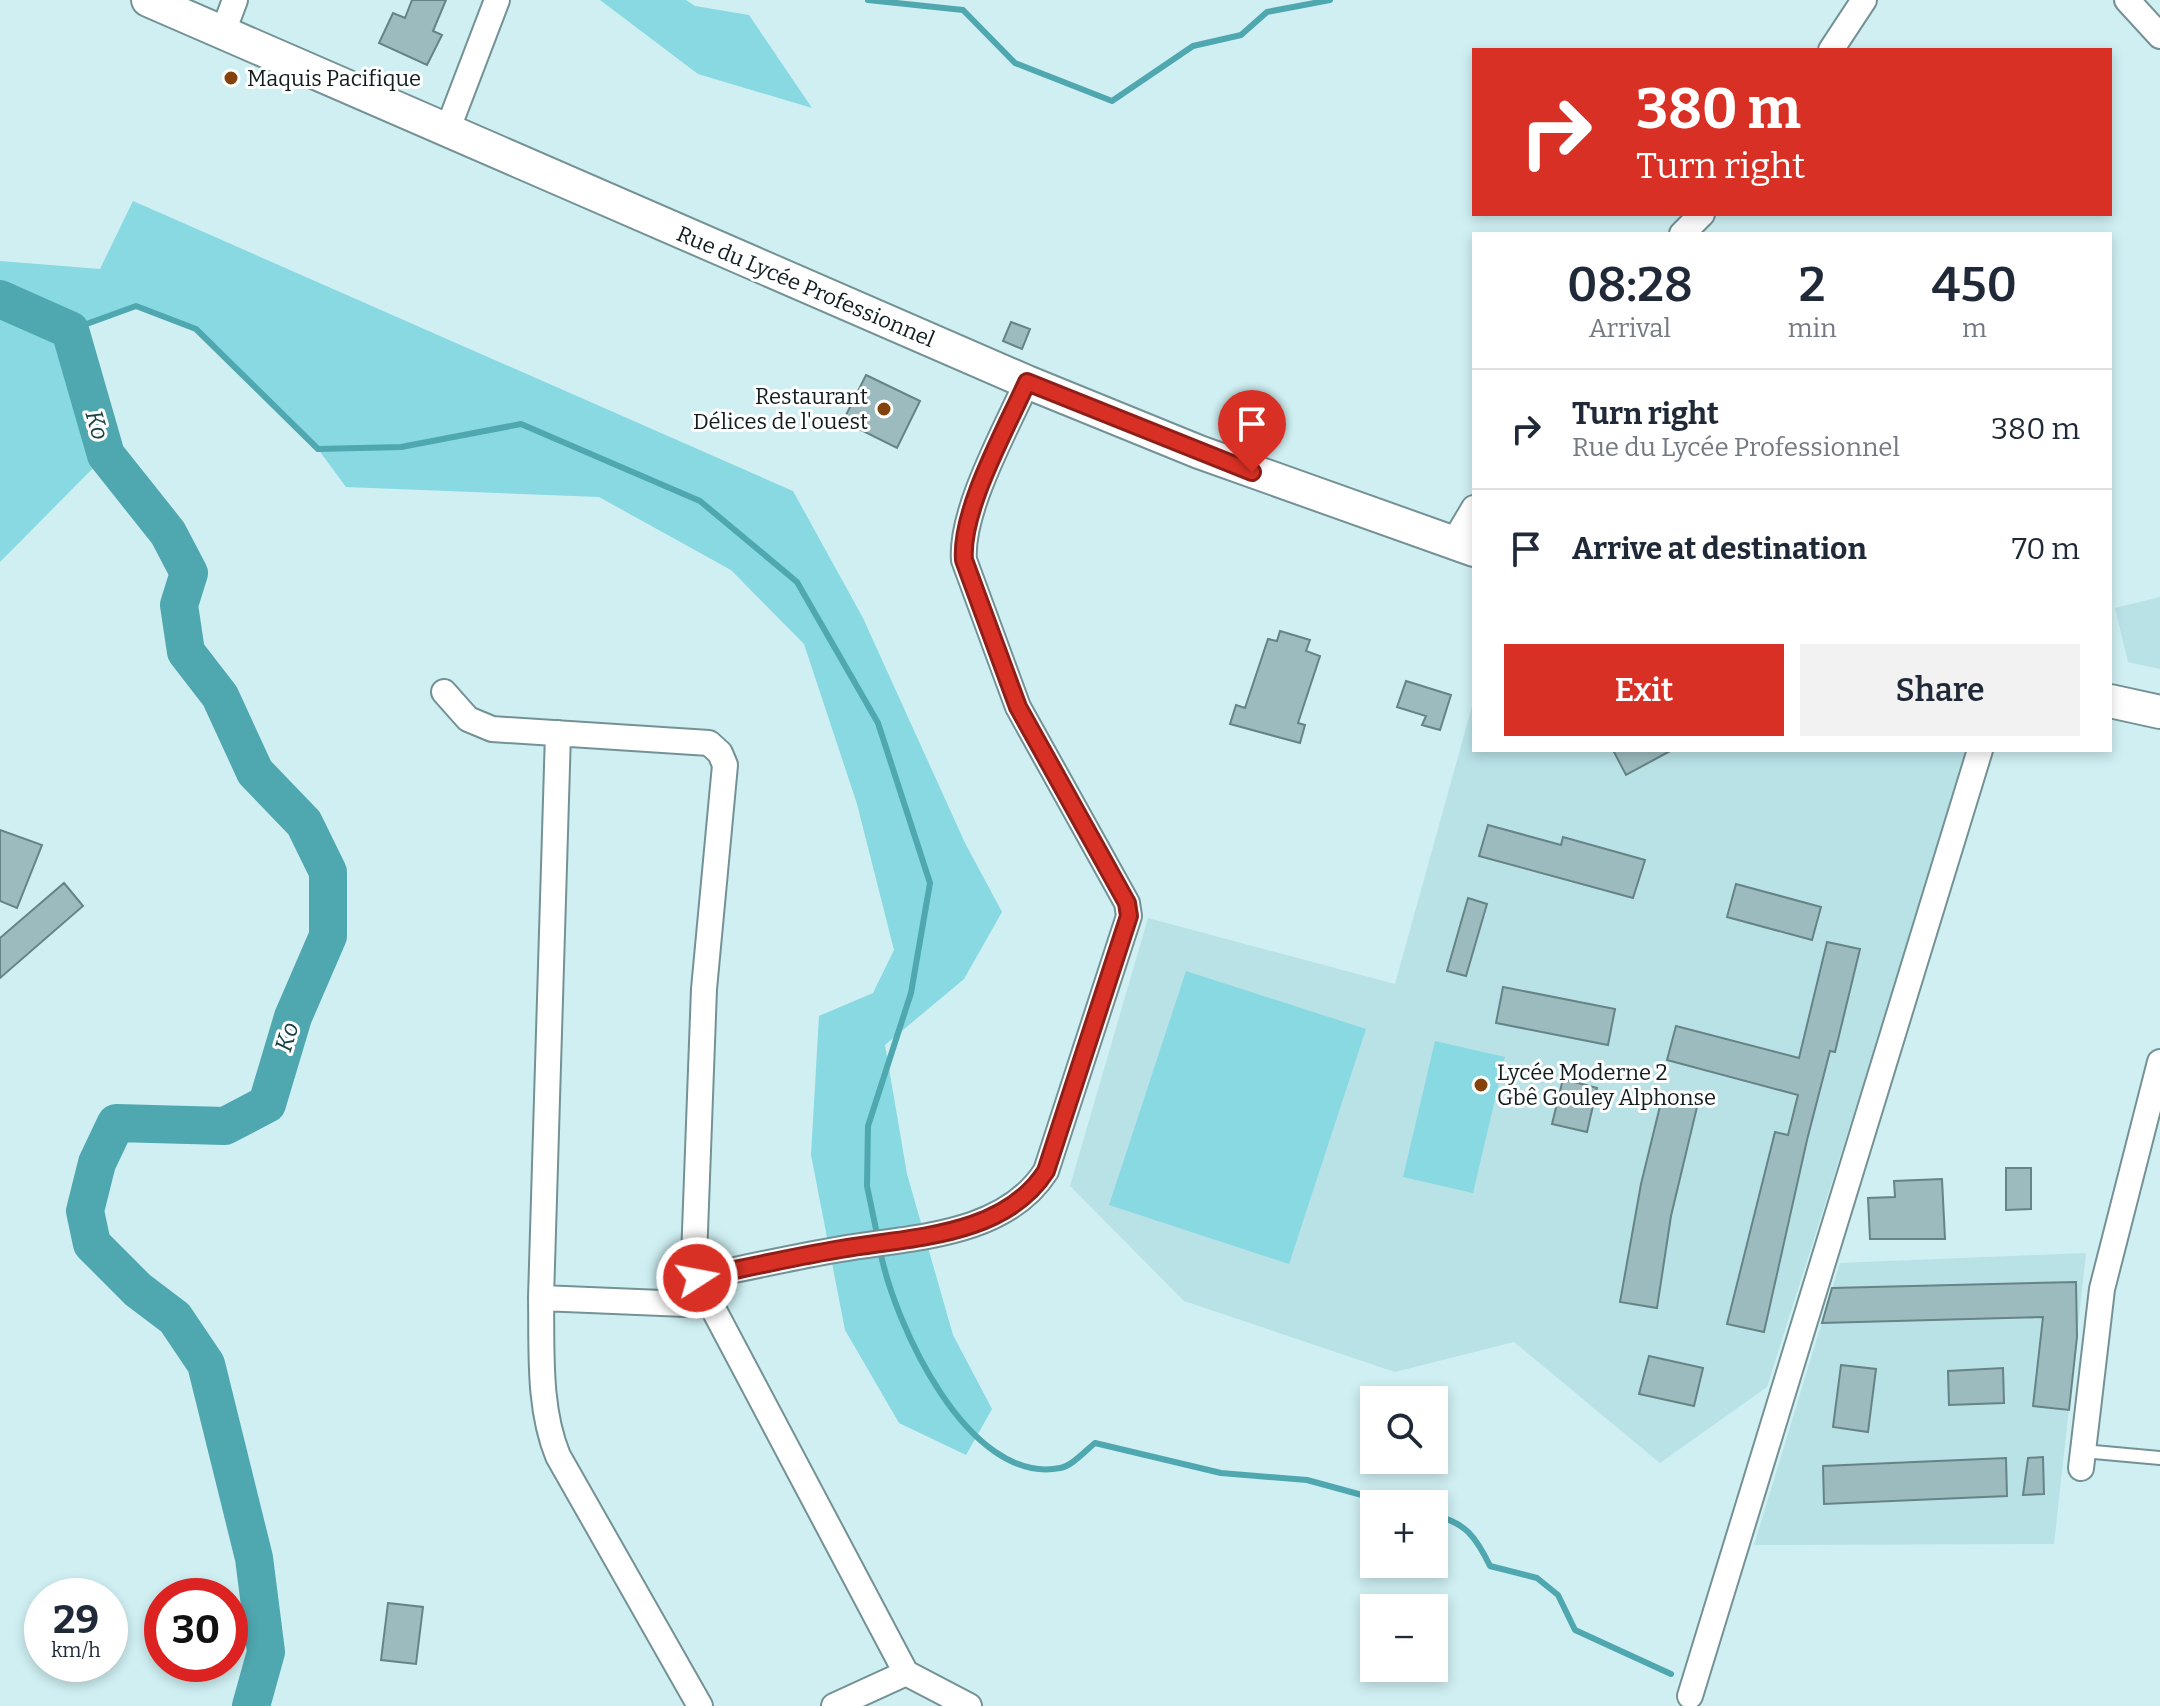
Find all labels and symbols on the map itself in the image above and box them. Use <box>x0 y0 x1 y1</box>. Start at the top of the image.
place label: Maquis Pacifique <box>247 65 421 92</box>
marker: Maquis Pacifique <box>222 69 240 87</box>
street label: Rue du Lycée Professionnel <box>673 220 939 353</box>
place label: Restaurant Délices de l'ouest <box>693 383 868 435</box>
pin <box>1218 390 1286 472</box>
marker: Restaurant Délices de l'ouest <box>875 400 893 418</box>
water label: Ko <box>80 407 114 443</box>
water label: Ko <box>269 1019 305 1055</box>
place label: Lycée Moderne 2 Gbê Gouley Alphonse <box>1497 1059 1716 1111</box>
marker: Lycée Moderne 2 Gbê Gouley Alphonse <box>1472 1076 1490 1094</box>
position arrow <box>655 1236 739 1320</box>
speed limit sign: 30 <box>144 1578 248 1682</box>

